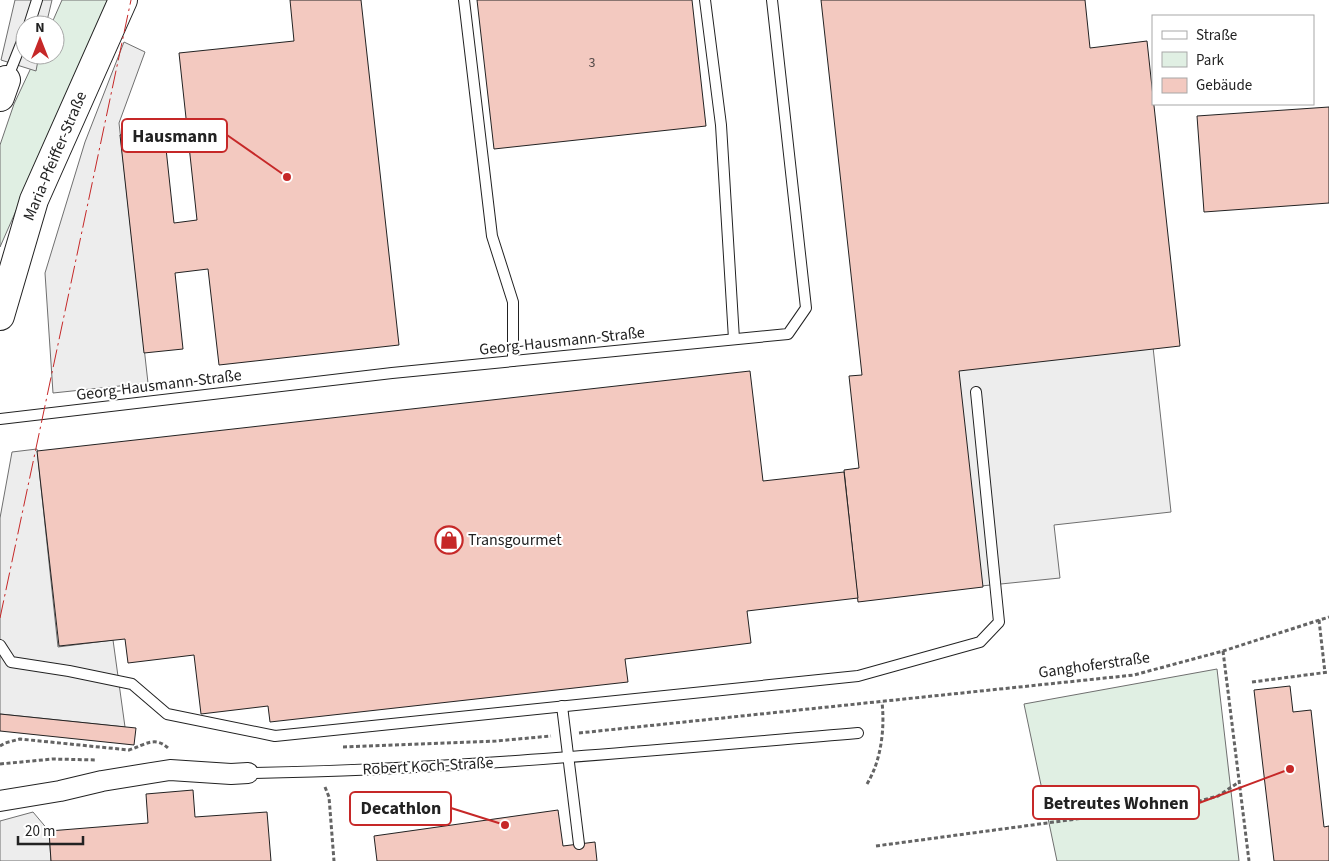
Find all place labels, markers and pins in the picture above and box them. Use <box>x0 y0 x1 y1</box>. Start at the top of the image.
callout: Hausmann <box>122 119 227 152</box>
shop icon: Transgourmet <box>434 525 464 555</box>
place label: Transgourmet <box>468 529 562 551</box>
callout: Betreutes Wohnen <box>1033 786 1199 819</box>
callout: Decathlon <box>350 792 451 825</box>

